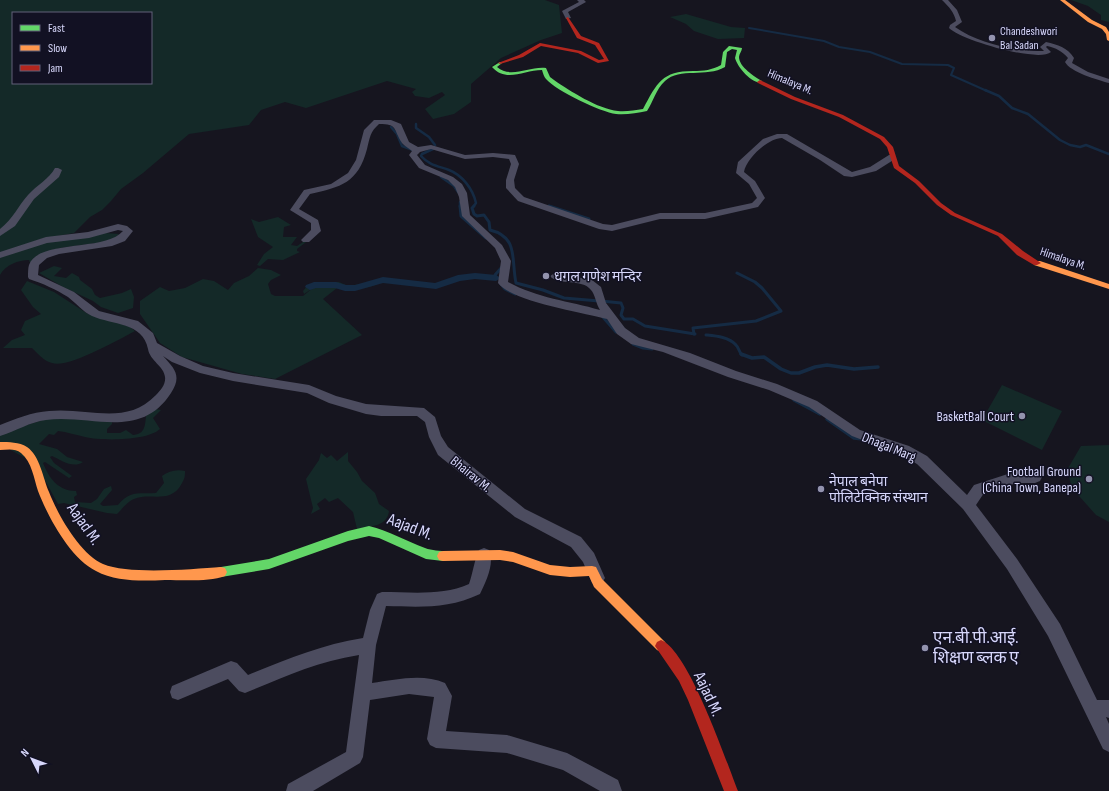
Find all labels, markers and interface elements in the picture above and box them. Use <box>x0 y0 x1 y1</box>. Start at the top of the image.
legend <box>12 12 152 84</box>
text: Fast <box>48 21 65 36</box>
place label: Chandeshwori Bal Sadan <box>1000 24 1057 53</box>
marker: Chandeshwori Bal Sadan <box>987 33 997 43</box>
text: Slow <box>48 41 67 56</box>
text: Jam <box>47 61 63 76</box>
street label: Himalaya M. <box>765 66 815 98</box>
street label: Himalaya M. <box>1038 244 1088 274</box>
place label: धगल गणेश मन्दिर <box>554 267 642 285</box>
marker: धगल गणेश मन्दिर <box>541 271 551 281</box>
place label: BasketBall Court <box>936 408 1014 425</box>
marker: BasketBall Court <box>1017 411 1027 421</box>
street label: Dhagal Marg <box>859 428 919 466</box>
street label: Bhairav M. <box>447 452 495 496</box>
place label: Football Ground (China Town, Banepa) <box>982 463 1081 496</box>
place label: नेपाल बनेपा पोलिटेक्निक संस्थान <box>829 472 928 506</box>
marker: Football Ground (China Town, Banepa) <box>1084 474 1094 484</box>
marker: नेपाल बनेपा पोलिटेक्निक संस्थान <box>816 484 826 494</box>
street label: Aajad M. <box>62 498 106 549</box>
street label: Aajad M. <box>384 509 435 545</box>
place label: एन.बी.पी.आई. शिक्षण ब्लक ए <box>933 627 1019 668</box>
marker: एन.बी.पी.आई. शिक्षण ब्लक ए <box>920 643 930 653</box>
street label: Aajad M. <box>689 668 727 719</box>
north arrow <box>12 739 52 779</box>
text: N <box>18 746 32 759</box>

